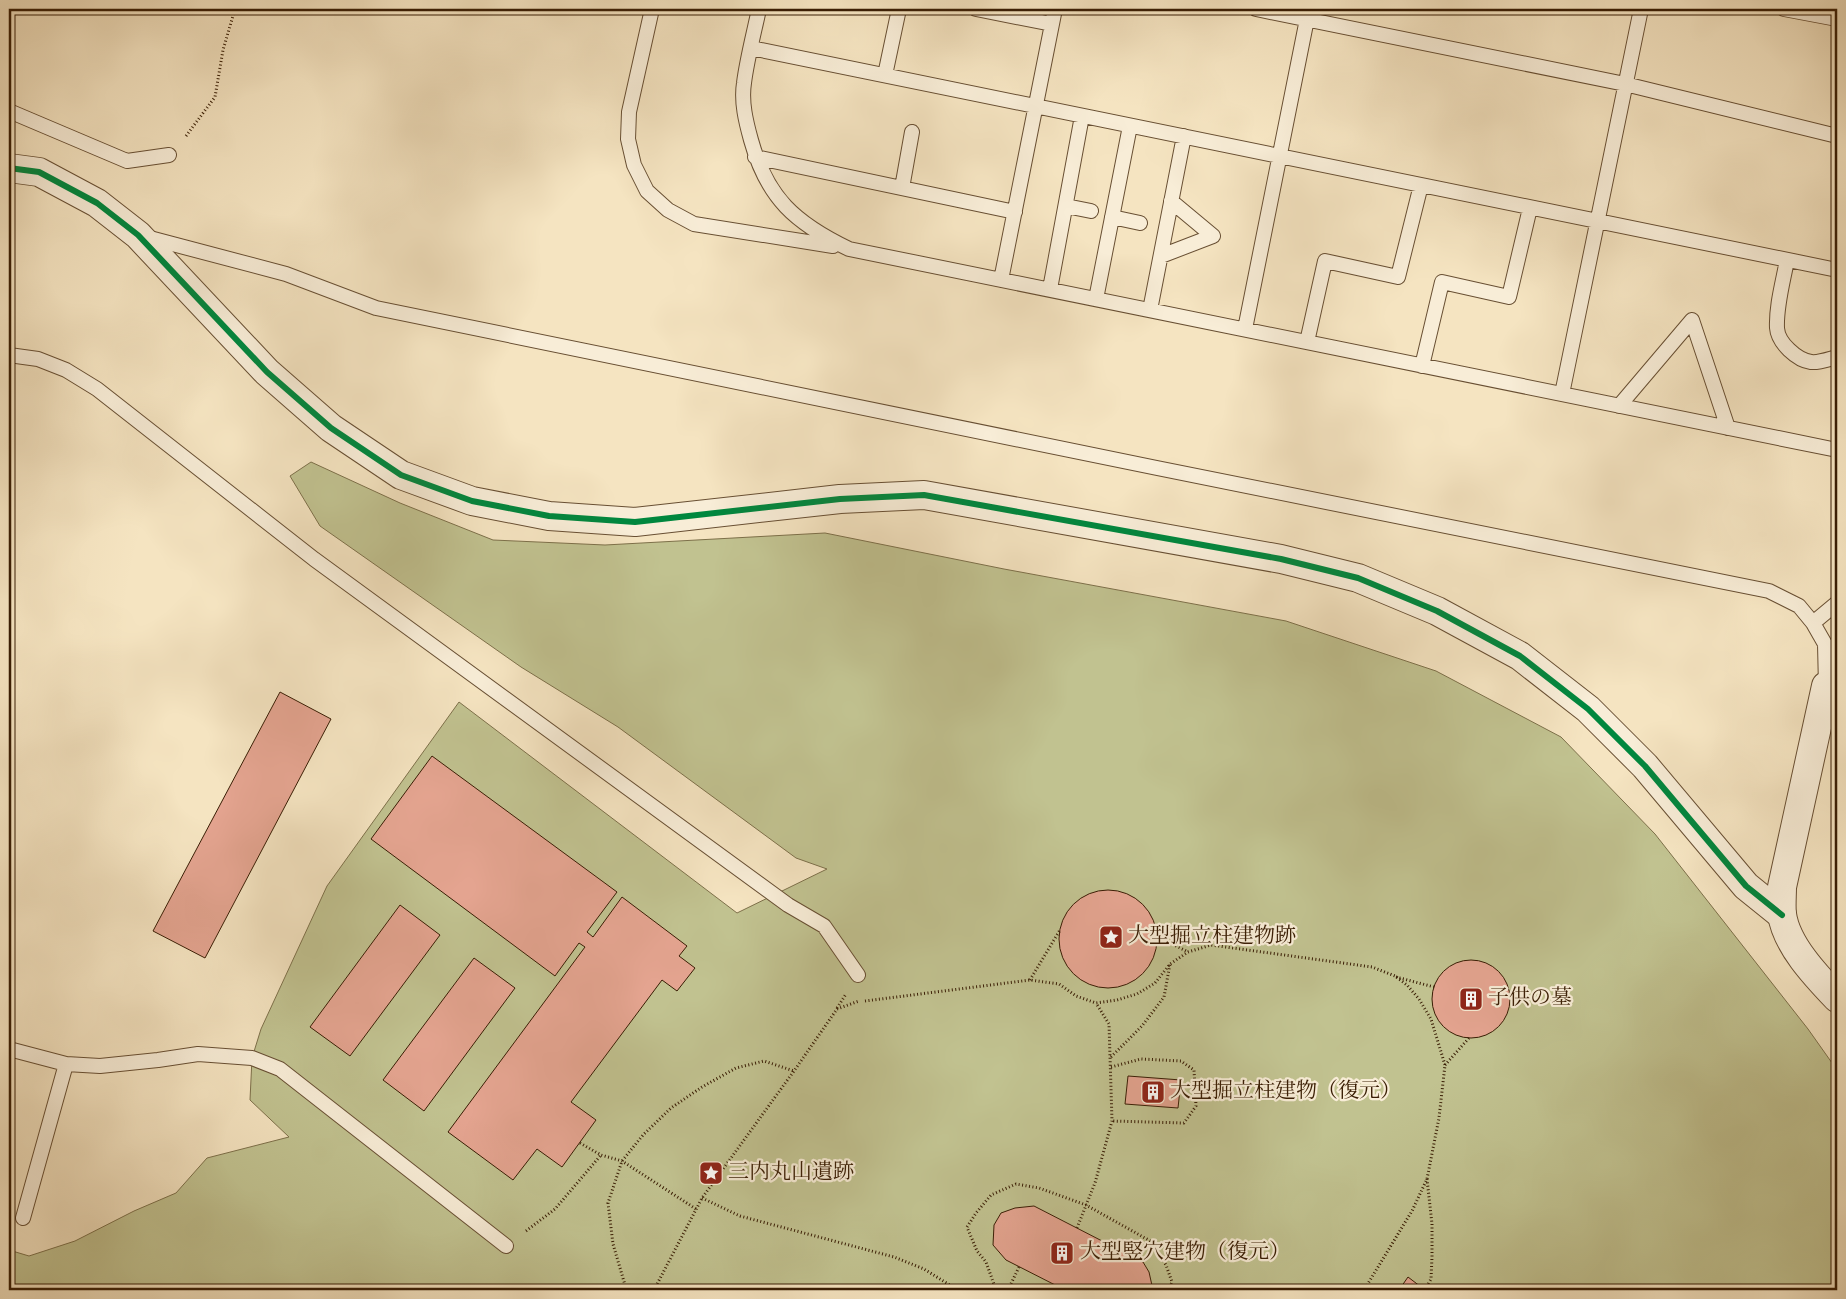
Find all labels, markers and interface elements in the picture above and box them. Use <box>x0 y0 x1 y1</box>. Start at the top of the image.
place label: 大型掘立柱建物跡 <box>1128 922 1296 952</box>
place icon: 大型掘立柱建物跡 <box>1098 924 1124 950</box>
place label: 子供の墓 <box>1488 984 1572 1014</box>
building icon: 子供の墓 <box>1458 986 1484 1012</box>
place label: 大型掘立柱建物（復元） <box>1170 1077 1401 1107</box>
building icon: 大型掘立柱建物（復元） <box>1140 1079 1166 1105</box>
place label: 三内丸山遺跡 <box>728 1158 854 1188</box>
place icon: 三内丸山遺跡 <box>698 1160 724 1186</box>
place label: 大型竪穴建物（復元） <box>1080 1238 1290 1268</box>
building icon: 大型竪穴建物（復元） <box>1049 1240 1075 1266</box>

